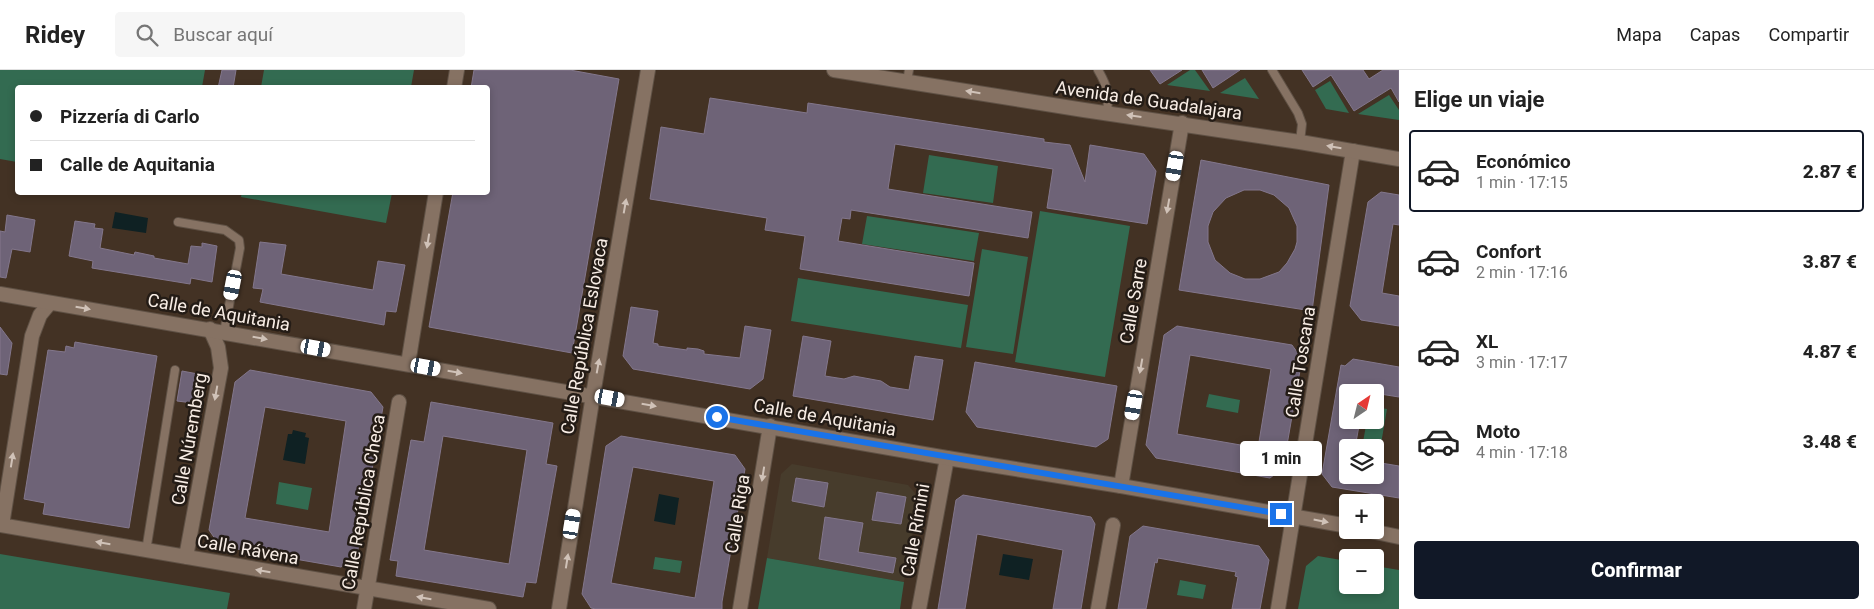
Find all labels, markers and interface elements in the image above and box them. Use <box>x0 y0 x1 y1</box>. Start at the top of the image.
search box <box>115 12 465 57</box>
text: Ridey <box>25 21 85 49</box>
icon: search <box>133 21 161 49</box>
text: Buscar aquí <box>173 23 273 46</box>
text: Mapa <box>1616 24 1662 45</box>
text: Capas <box>1690 24 1740 45</box>
text: Compartir <box>1768 24 1849 45</box>
street label: Avenida de Guadalajara <box>1054 77 1244 123</box>
text: Elige un viaje <box>1414 87 1544 112</box>
one-way arrow <box>965 88 981 96</box>
text: Pizzería di Carlo <box>60 105 200 128</box>
one-way arrow <box>1125 112 1141 120</box>
one-way arrow <box>1325 143 1341 151</box>
icon: car <box>1416 149 1461 194</box>
car <box>1165 150 1184 182</box>
text: Económico <box>1476 150 1571 173</box>
text: Calle de Aquitania <box>60 153 215 176</box>
text: 2.87 € <box>1803 160 1857 183</box>
text: 1 min · 17:15 <box>1476 173 1568 192</box>
one-way arrow <box>622 197 630 213</box>
one-way arrow <box>1164 198 1172 214</box>
one-way arrow <box>424 233 432 249</box>
street label: Calle República Eslovaca <box>556 236 612 436</box>
icon: car <box>1416 239 1461 284</box>
text: Confort <box>1476 240 1541 263</box>
text: 3.87 € <box>1803 250 1857 273</box>
street label: Calle Sarre <box>1115 257 1151 345</box>
text: 2 min · 17:16 <box>1476 263 1568 282</box>
car <box>222 269 243 301</box>
street label: Calle de Aquitania <box>146 289 292 335</box>
one-way arrow <box>75 305 91 313</box>
street label: Calle Toscana <box>1281 305 1319 419</box>
icon: car <box>1416 329 1461 374</box>
text: XL <box>1476 330 1498 353</box>
one-way arrow <box>252 335 268 343</box>
car <box>299 338 332 358</box>
text: 4.87 € <box>1803 340 1857 363</box>
text: 3 min · 17:17 <box>1476 353 1568 372</box>
car <box>409 357 442 377</box>
one-way arrow <box>594 357 602 373</box>
one-way arrow <box>1137 358 1145 374</box>
one-way arrow <box>447 368 463 376</box>
street label: Calle Núremberg <box>167 371 211 507</box>
north arrow <box>1339 384 1384 429</box>
map controls <box>1339 384 1384 594</box>
one-way arrow <box>212 385 220 401</box>
car <box>593 388 626 408</box>
car <box>1124 389 1143 421</box>
street label: Calle de Aquitania <box>752 394 898 440</box>
one-way arrow <box>642 401 658 409</box>
route start <box>706 406 728 428</box>
street label: Calle República Checa <box>337 413 389 591</box>
icon: car <box>1416 419 1461 464</box>
text: Moto <box>1476 420 1520 443</box>
text: 3.48 € <box>1803 430 1857 453</box>
button: layers <box>1339 439 1384 484</box>
callout: 1 min <box>1240 442 1322 476</box>
text: 4 min · 17:18 <box>1476 443 1568 462</box>
text: 1 min <box>1261 449 1301 468</box>
one-way arrow <box>9 451 17 467</box>
one-way arrow <box>758 466 766 482</box>
street label: Calle Riga <box>720 473 754 555</box>
street label: Calle Rímini <box>896 482 934 578</box>
button: + <box>1339 494 1384 539</box>
route end <box>1270 503 1292 525</box>
car <box>562 508 581 540</box>
one-way arrow <box>1313 517 1328 525</box>
street label: Calle Rávena <box>196 530 300 568</box>
one-way arrow <box>95 539 111 547</box>
button: Confirmar <box>1414 541 1859 599</box>
button: − <box>1339 549 1384 594</box>
one-way arrow <box>563 552 571 568</box>
one-way arrow <box>255 566 271 574</box>
one-way arrow <box>415 594 431 602</box>

